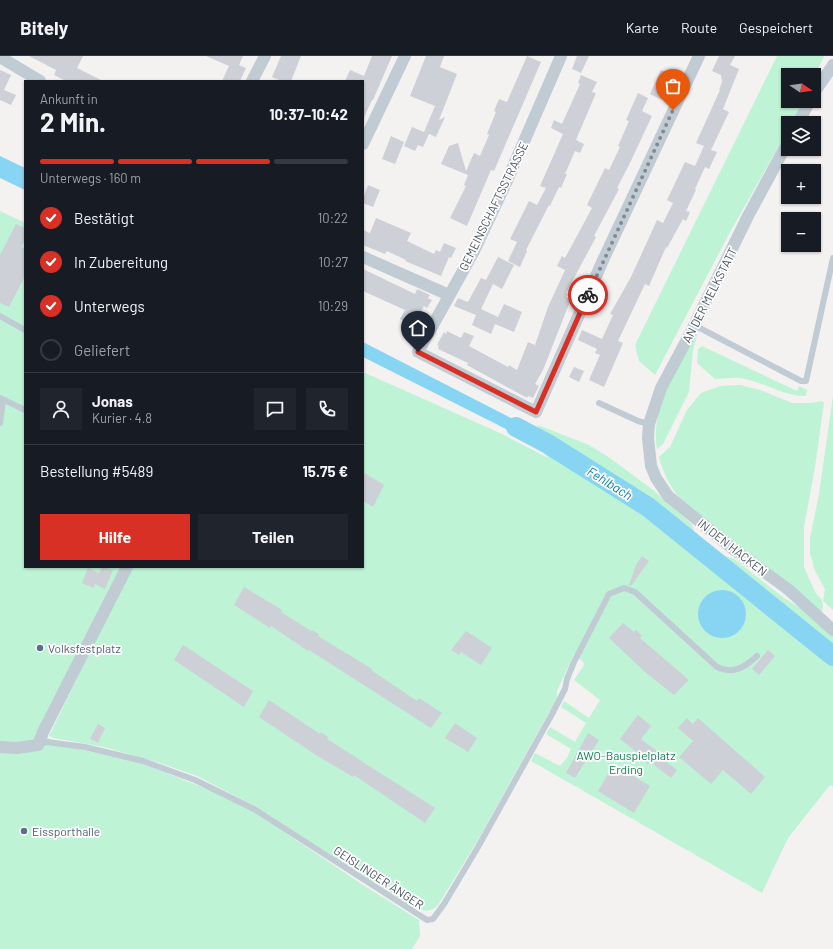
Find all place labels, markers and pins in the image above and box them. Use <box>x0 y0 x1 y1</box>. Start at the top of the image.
pin <box>656 69 690 110</box>
pin <box>401 311 435 352</box>
place label: Volksfestplatz <box>48 641 121 655</box>
marker: Volksfestplatz <box>35 643 45 653</box>
place label: Eissporthalle <box>32 824 100 838</box>
marker: Eissporthalle <box>19 826 29 836</box>

